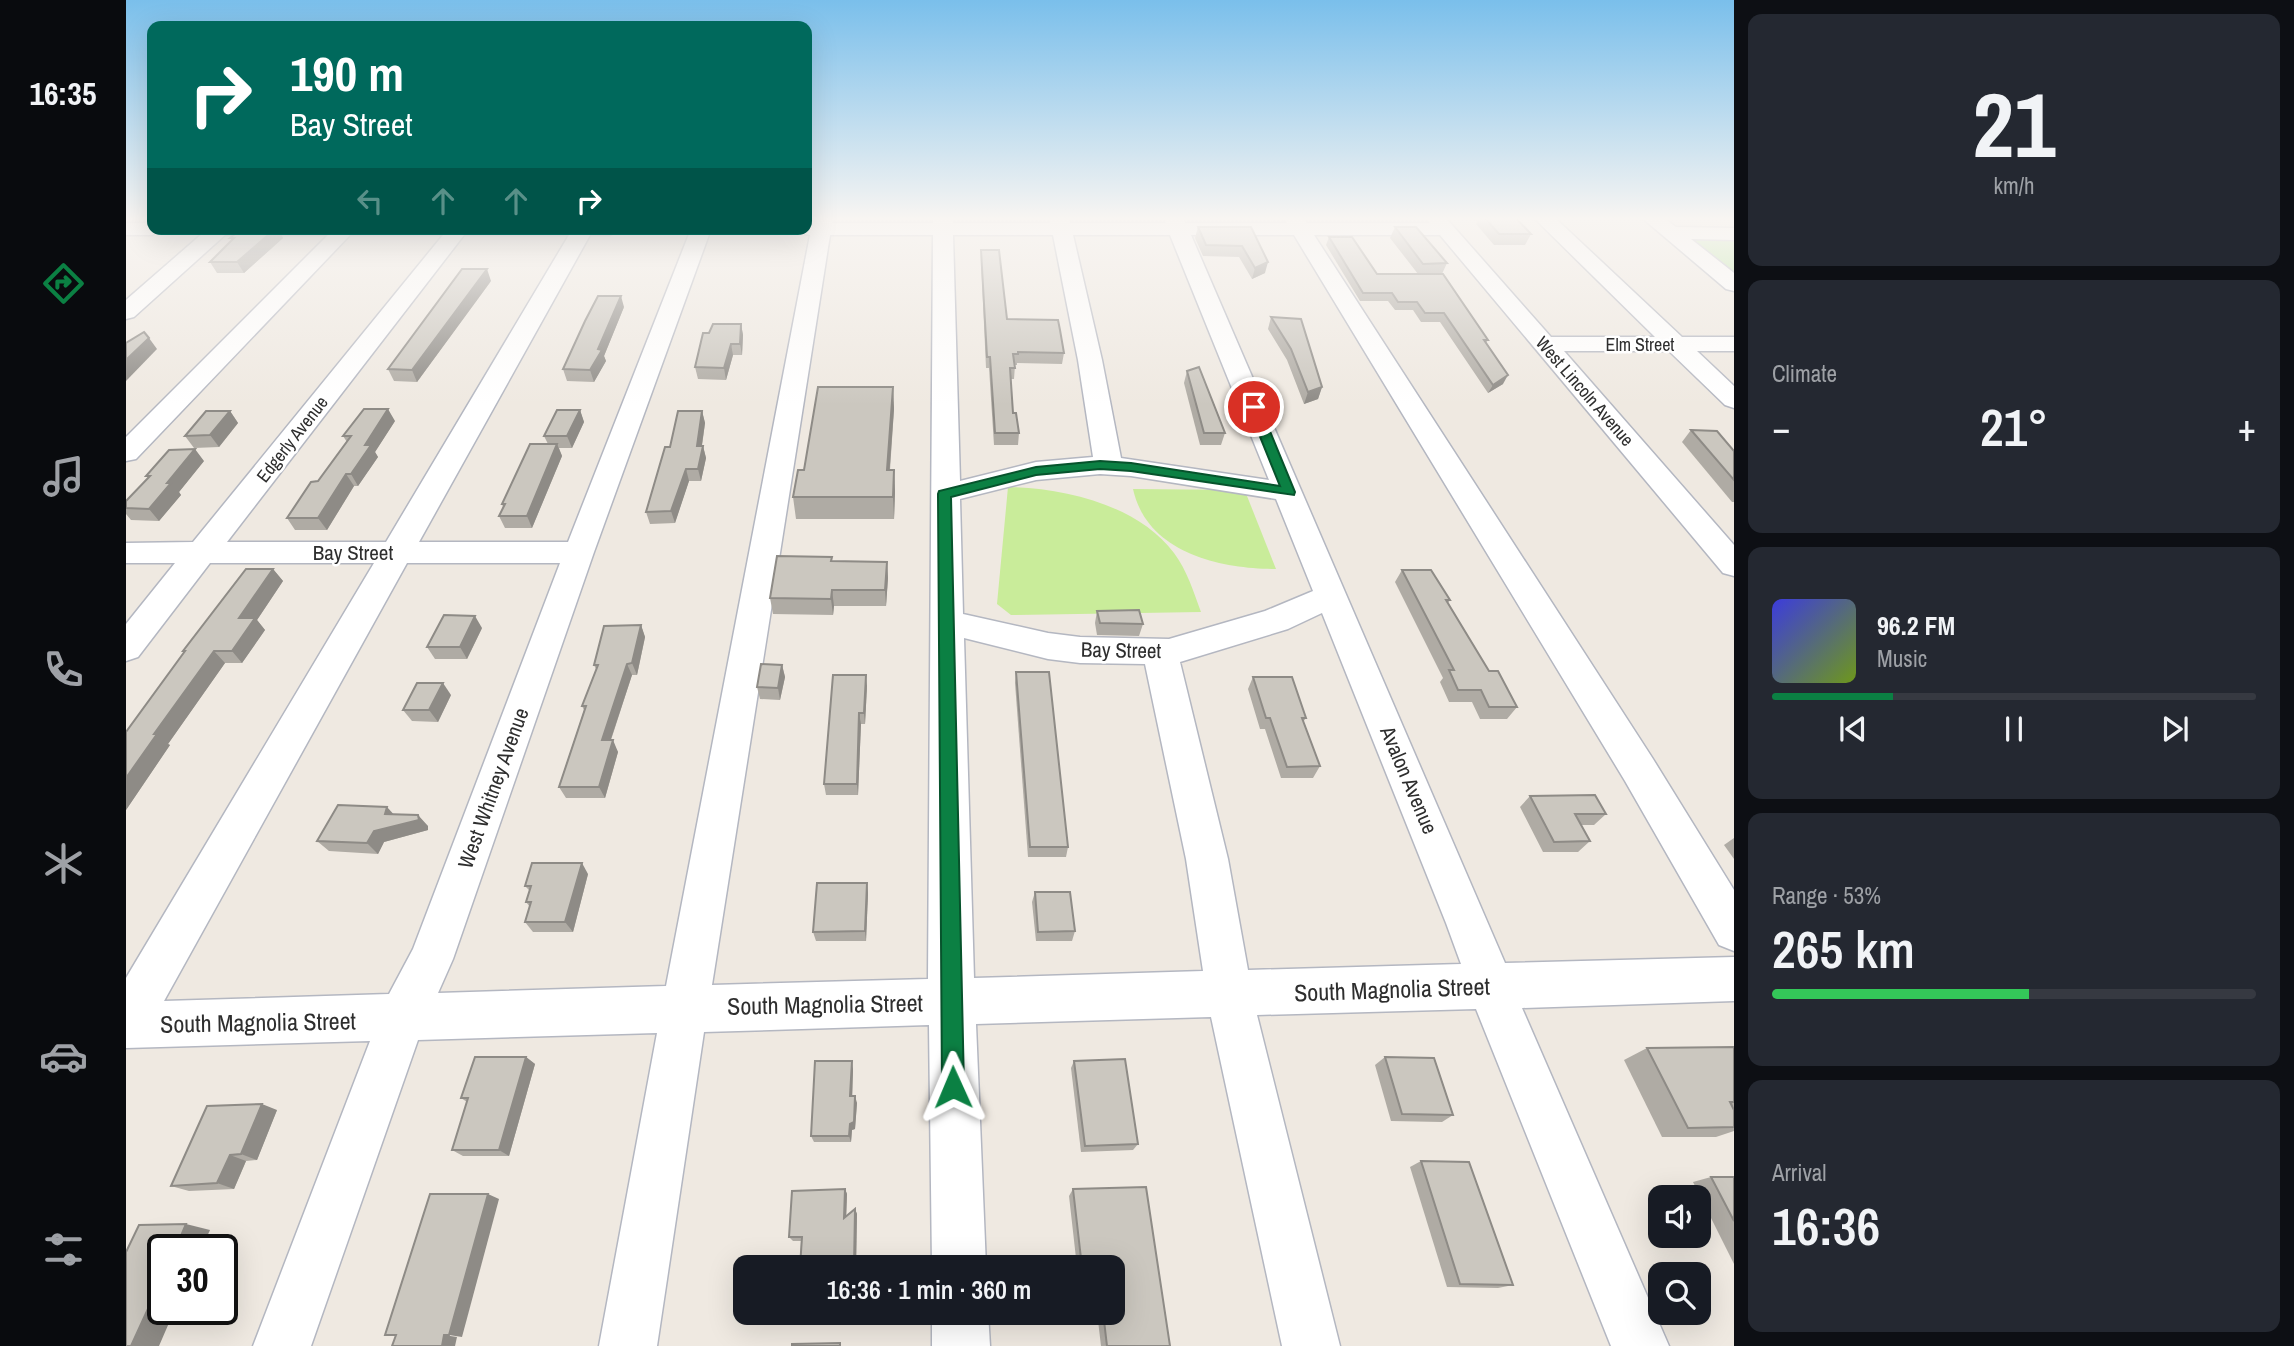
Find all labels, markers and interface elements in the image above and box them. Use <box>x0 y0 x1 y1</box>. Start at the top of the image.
text: 190 m <box>290 40 404 106</box>
icon: right <box>175 49 266 140</box>
text: 21 <box>1973 63 2056 185</box>
text: 16:35 <box>29 72 97 115</box>
text: Bay Street <box>290 103 413 146</box>
text: km/h <box>1994 170 2034 201</box>
icon: left <box>351 182 389 220</box>
icon: ahead <box>424 182 462 220</box>
icon: ahead <box>497 182 535 220</box>
icon: right <box>570 182 608 220</box>
icon: directions <box>39 259 88 308</box>
street label: West Lincoln Avenue <box>1530 331 1640 451</box>
street label: Elm Street <box>1606 332 1674 357</box>
text: Climate <box>1772 358 1837 389</box>
pin <box>1224 377 1284 437</box>
icon: arrive <box>1235 388 1273 426</box>
street label: Edgerly Avenue <box>250 391 334 487</box>
text: 21° <box>1980 392 2048 462</box>
text: − <box>1772 402 1790 453</box>
text: + <box>2238 402 2256 453</box>
icon: music <box>39 452 88 501</box>
street label: Bay Street <box>313 538 393 567</box>
text: 96.2 FM <box>1877 608 1955 643</box>
street label: Bay Street <box>1081 635 1162 665</box>
text: Music <box>1877 643 1927 674</box>
icon: phone <box>39 645 88 694</box>
street label: West Whitney Avenue <box>451 704 535 872</box>
icon: previous <box>1834 710 1872 748</box>
icon: pause <box>1995 710 2033 748</box>
icon: next <box>2156 710 2194 748</box>
street label: Avalon Avenue <box>1373 721 1445 838</box>
icon: climate <box>39 839 88 888</box>
text: Range · 53% <box>1772 880 1881 911</box>
text: 265 km <box>1772 914 1915 984</box>
street label: South Magnolia Street <box>1294 970 1491 1008</box>
street label: South Magnolia Street <box>727 986 924 1022</box>
street label: South Magnolia Street <box>160 1004 357 1040</box>
icon: car <box>39 1032 88 1081</box>
position arrow <box>916 1050 990 1124</box>
text: Arrival <box>1772 1157 1827 1188</box>
map controls <box>1648 1185 1711 1325</box>
button: sound <box>1648 1185 1711 1248</box>
text: 16:36 <box>1772 1191 1880 1261</box>
icon: filters <box>39 1225 88 1274</box>
speed limit sign: 30 <box>147 1234 238 1325</box>
button: search <box>1648 1262 1711 1325</box>
text: 16:36 · 1 min · 360 m <box>827 1272 1031 1307</box>

